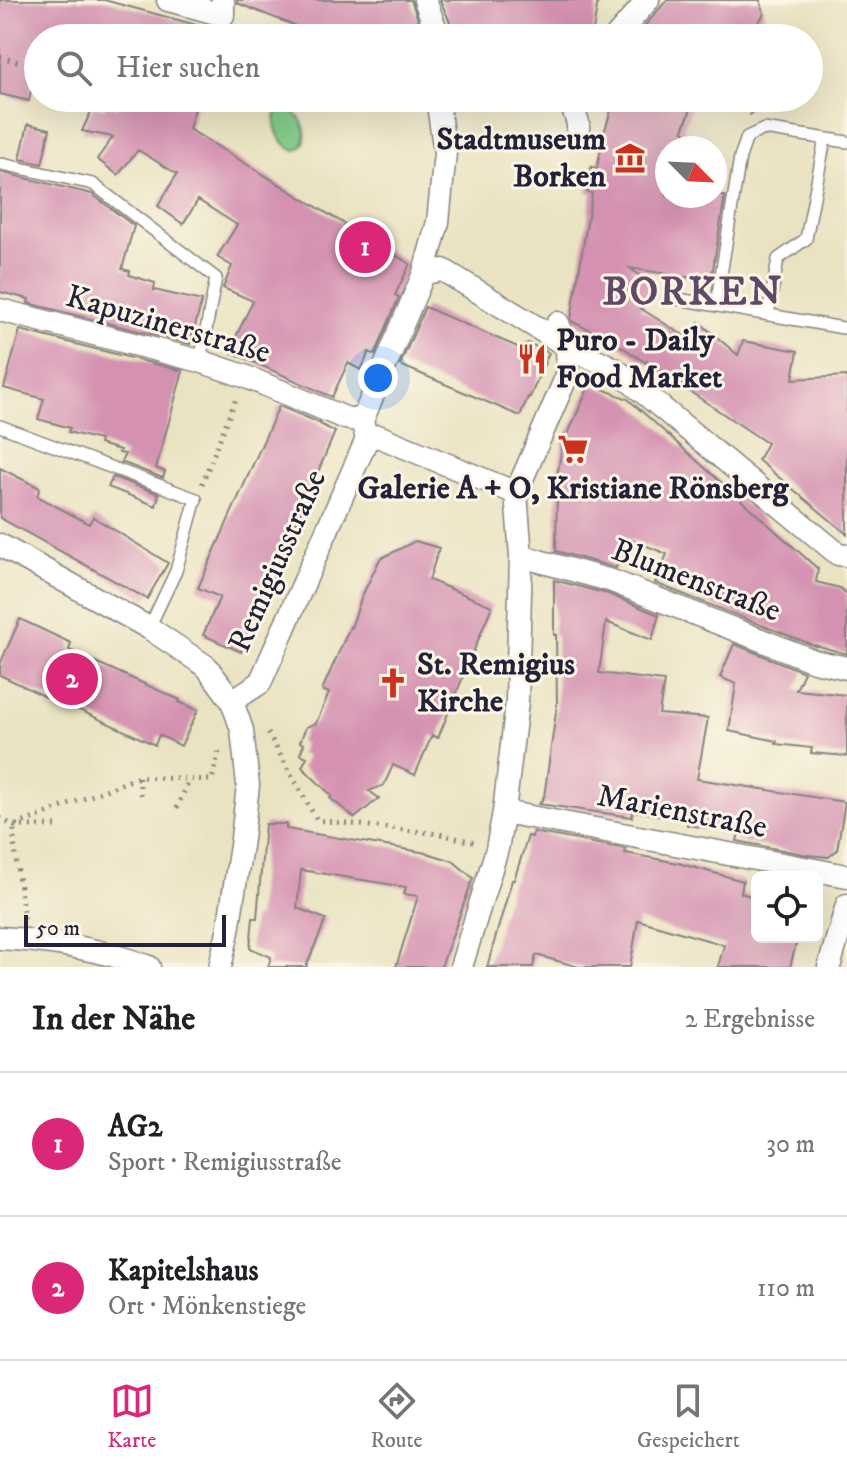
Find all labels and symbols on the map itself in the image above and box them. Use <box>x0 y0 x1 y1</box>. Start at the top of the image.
place label: Stadtmuseum Borken <box>436 120 606 197</box>
north arrow <box>655 136 727 208</box>
museum icon: Stadtmuseum Borken <box>613 141 647 175</box>
pin: 1 <box>339 217 391 277</box>
district label: BORKEN <box>602 268 784 318</box>
street label: Kapuzinerstraße <box>61 277 275 373</box>
place label: Puro - Daily Food Market <box>556 321 723 398</box>
restaurant icon: Puro - Daily Food Market <box>515 342 549 376</box>
your location <box>358 358 398 398</box>
supermarket icon: Galerie A + O, Kristiane Rönsberg <box>556 432 590 466</box>
street label: Remigiusstraße <box>220 464 336 658</box>
place label: Galerie A + O, Kristiane Rönsberg <box>358 469 790 509</box>
street label: Blumenstraße <box>606 530 786 632</box>
place label: St. Remigius Kirche <box>417 645 575 722</box>
pin: 2 <box>46 649 98 709</box>
church icon: St. Remigius Kirche <box>376 666 410 700</box>
street label: Marienstraße <box>594 776 770 848</box>
scale bar <box>24 911 226 947</box>

